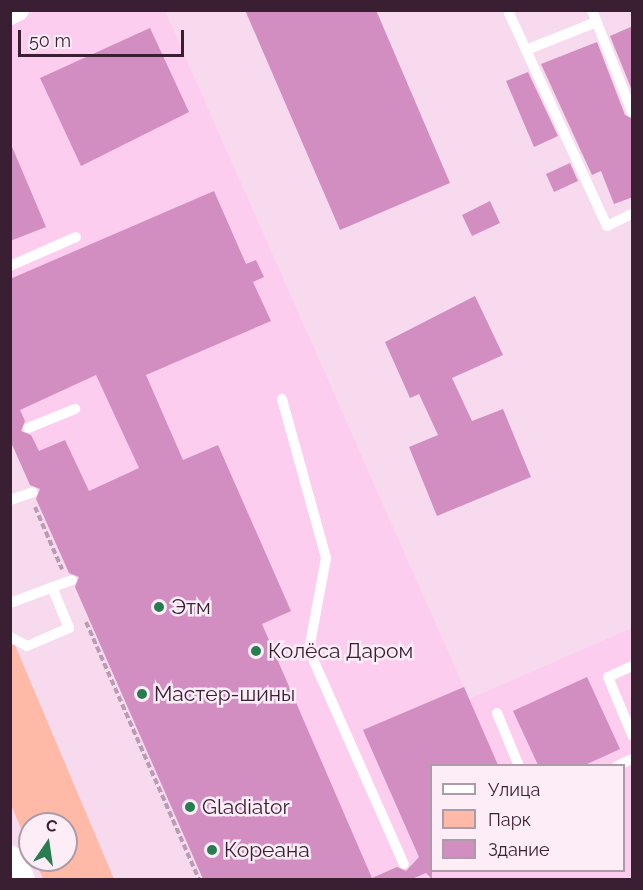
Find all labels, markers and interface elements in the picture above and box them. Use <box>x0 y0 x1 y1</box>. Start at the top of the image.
scale bar <box>21 18 188 56</box>
text: 50 m <box>29 30 71 51</box>
place label: Этм <box>171 594 211 620</box>
marker: Этм <box>152 600 166 614</box>
place label: Колёса Даром <box>268 638 413 664</box>
marker: Колёса Даром <box>249 644 263 658</box>
place label: Мастер-шины <box>154 681 295 707</box>
marker: Мастер-шины <box>135 687 149 701</box>
legend <box>430 764 625 872</box>
text: Улица <box>488 779 540 800</box>
place label: Gladiator <box>202 794 290 820</box>
marker: Gladiator <box>183 800 197 814</box>
text: Парк <box>488 809 531 830</box>
north arrow <box>18 812 78 872</box>
text: С <box>44 815 59 836</box>
place label: Кореана <box>224 837 310 863</box>
text: Здание <box>488 839 550 860</box>
marker: Кореана <box>205 843 219 857</box>

